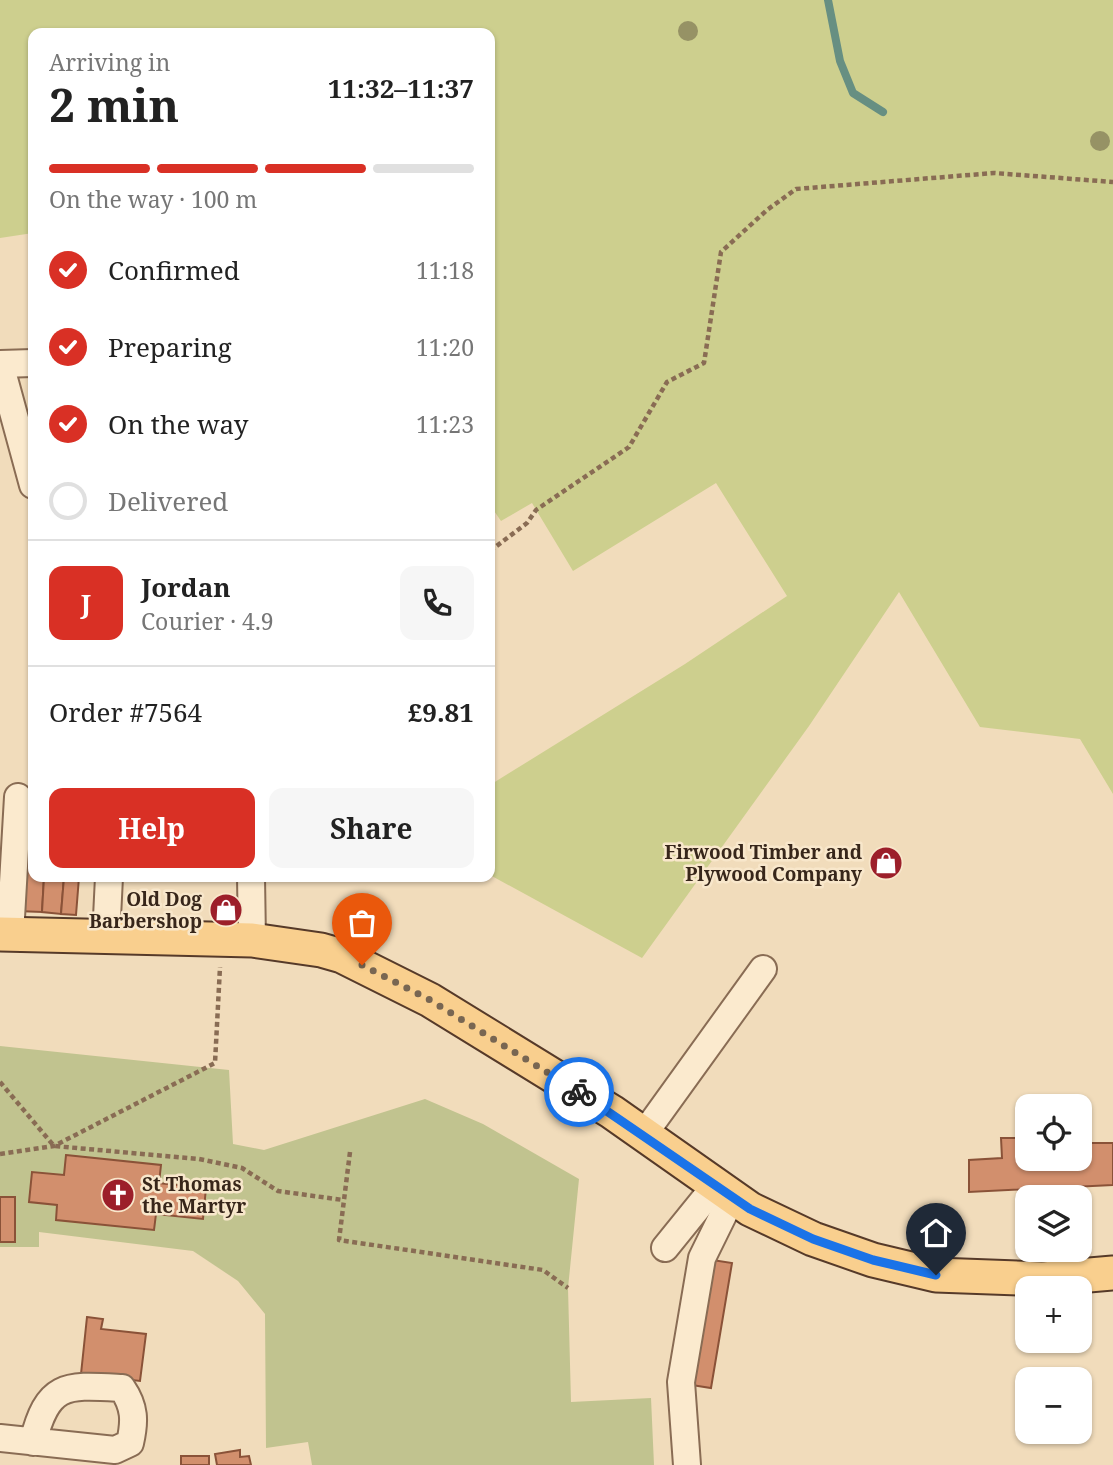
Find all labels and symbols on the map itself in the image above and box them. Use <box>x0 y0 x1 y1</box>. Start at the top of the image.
place label: Firwood Timber and Plywood Company <box>664 839 863 887</box>
shop icon: Firwood Timber and Plywood Company <box>867 844 905 882</box>
place label: Old Dog Barbershop <box>89 886 202 934</box>
shop icon: Old Dog Barbershop <box>207 891 245 929</box>
pin <box>332 893 392 965</box>
courier <box>544 1057 614 1127</box>
place label: St Thomas the Martyr <box>142 1171 246 1219</box>
church icon: St Thomas the Martyr <box>99 1176 137 1214</box>
pin <box>906 1203 966 1275</box>

